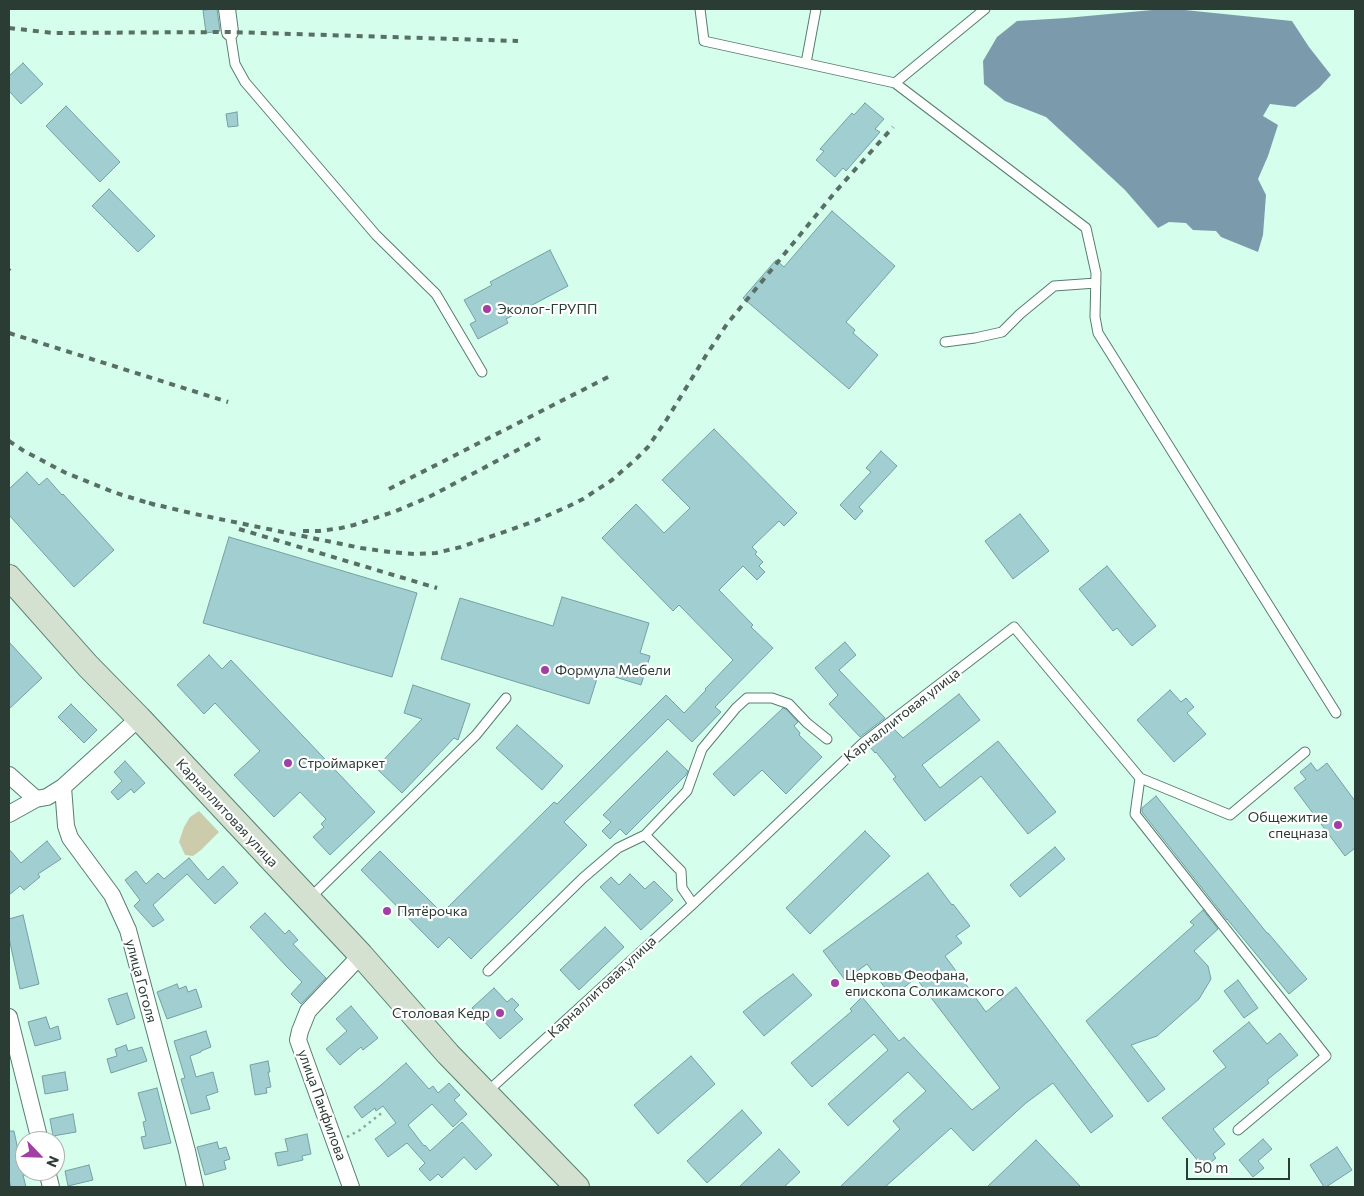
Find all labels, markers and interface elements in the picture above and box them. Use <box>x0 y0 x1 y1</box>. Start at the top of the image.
place label: Эколог-ГРУПП <box>497 301 597 317</box>
marker: Эколог-ГРУПП <box>481 303 493 315</box>
place label: Формула Мебели <box>555 662 671 678</box>
marker: Формула Мебели <box>539 664 551 676</box>
street label: Карналлитовая улица <box>841 665 963 765</box>
street label: Карналлитовая улица <box>172 755 282 871</box>
place label: Строймаркет <box>298 755 385 771</box>
marker: Строймаркет <box>282 757 294 769</box>
place label: Общежитие спецназа <box>1248 809 1328 842</box>
marker: Общежитие спецназа <box>1332 819 1344 831</box>
place label: Пятёрочка <box>397 903 467 919</box>
marker: Пятёрочка <box>381 905 393 917</box>
street label: Карналлитовая улица <box>544 932 660 1042</box>
street label: улица Гоголя <box>122 937 160 1025</box>
place label: Церковь Феофана, епископа Соликамского <box>845 967 1004 1000</box>
marker: Церковь Феофана, епископа Соликамского <box>829 977 841 989</box>
place label: Столовая Кедр <box>392 1005 490 1021</box>
marker: Столовая Кедр <box>494 1007 506 1019</box>
street label: улица Панфилова <box>294 1047 350 1163</box>
north arrow <box>15 1131 65 1181</box>
scale bar <box>1189 1148 1293 1180</box>
text: N <box>43 1154 63 1170</box>
text: 50 m <box>1194 1158 1228 1176</box>

